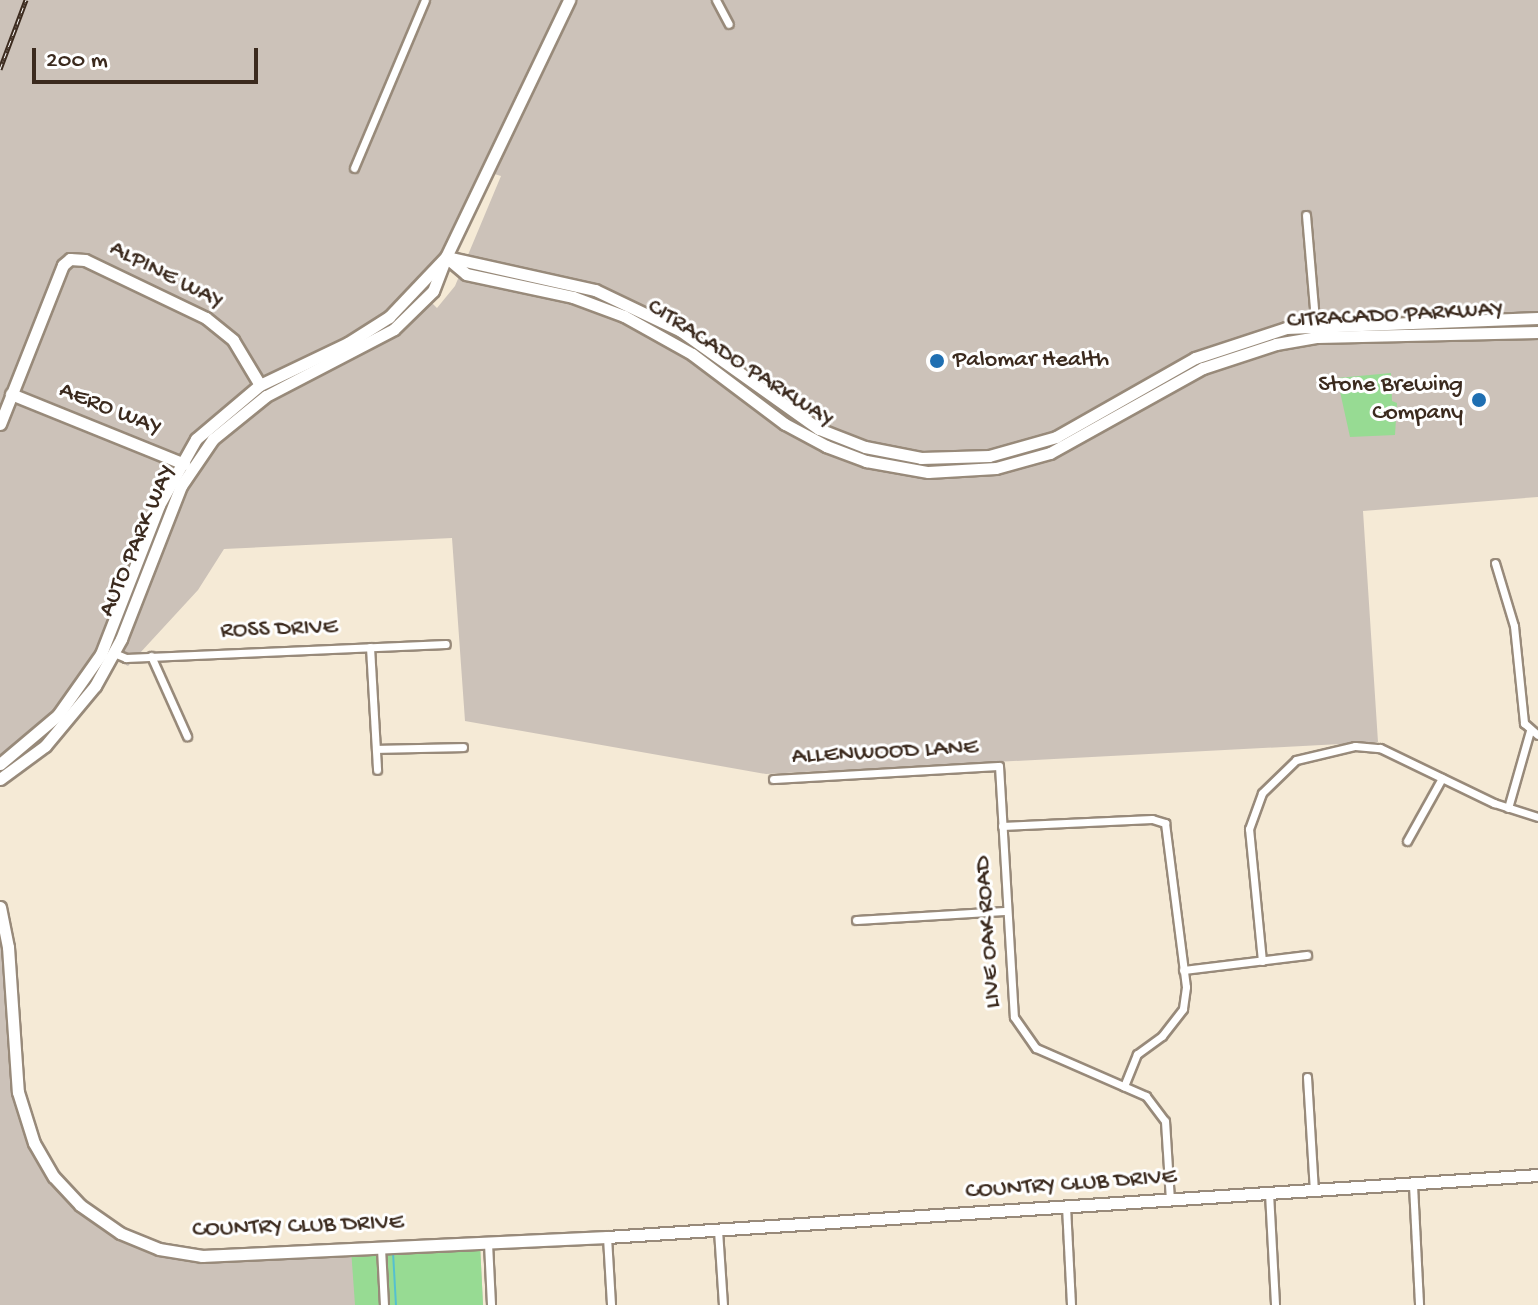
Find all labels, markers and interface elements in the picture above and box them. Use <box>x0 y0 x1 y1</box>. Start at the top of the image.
scale bar <box>36 32 262 82</box>
text: 200 m <box>46 47 108 76</box>
street label: ALPINE WAY <box>104 235 228 317</box>
street label: CITRACADO PARKWAY <box>641 293 839 435</box>
street label: CITRACADO PARKWAY <box>1286 296 1504 336</box>
place label: Palomar Health <box>953 347 1109 375</box>
marker: Palomar Health <box>928 352 946 370</box>
place label: Stone Brewing Company <box>1318 372 1463 428</box>
street label: AERO WAY <box>55 377 165 443</box>
marker: Stone Brewing Company <box>1470 391 1488 409</box>
street label: AUTO PARK WAY <box>93 461 183 621</box>
street label: ROSS DRIVE <box>220 614 338 646</box>
street label: ALLENWOOD LANE <box>791 734 979 772</box>
street label: LIVE OAK ROAD <box>969 855 1009 1009</box>
street label: COUNTRY CLUB DRIVE <box>965 1163 1177 1207</box>
street label: COUNTRY CLUB DRIVE <box>192 1209 404 1245</box>

